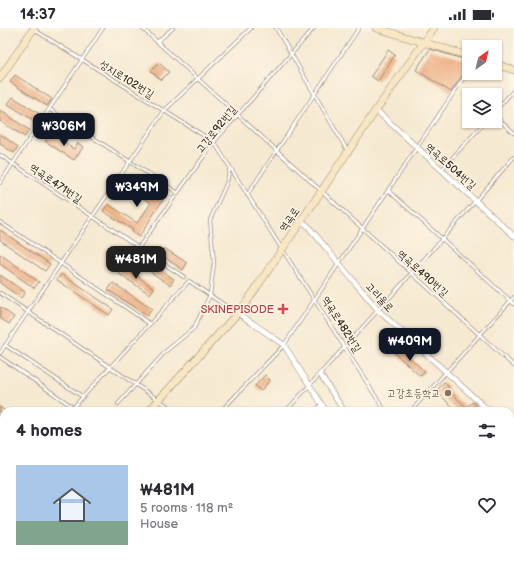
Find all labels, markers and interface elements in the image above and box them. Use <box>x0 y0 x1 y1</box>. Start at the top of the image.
text: 14:37 <box>20 5 56 24</box>
north arrow <box>462 40 502 80</box>
map controls <box>462 40 502 128</box>
street label: 성지로102번길 <box>97 58 156 101</box>
button: layers <box>462 88 502 128</box>
street label: 고강로92번길 <box>193 103 240 156</box>
pin: ₩306M <box>36 113 92 147</box>
text: ₩306M <box>42 118 86 134</box>
street label: 역곡로504번길 <box>423 140 479 193</box>
street label: 역곡로471번길 <box>27 161 85 206</box>
pin: ₩349M <box>109 174 165 208</box>
text: ₩349M <box>115 179 159 195</box>
street label: 역곡로 <box>276 205 302 234</box>
pin: ₩481M <box>108 246 164 280</box>
street label: 역곡로490번길 <box>395 247 451 300</box>
text: ₩481M <box>115 251 157 267</box>
street label: 고리울로 <box>363 280 397 315</box>
street label: 역곡로482번길 <box>319 294 364 355</box>
place label: SKINEPISODE <box>201 303 274 316</box>
marker: SKINEPISODE <box>277 303 289 315</box>
pin: ₩409M <box>382 328 438 362</box>
text: ₩409M <box>388 333 432 349</box>
place label: 고강초등학교 <box>387 387 440 400</box>
marker: 고강초등학교 <box>443 388 453 398</box>
icon: filters <box>476 420 498 442</box>
text: 4 homes <box>16 421 82 441</box>
text: ₩481M <box>140 480 195 500</box>
icon: home <box>48 481 96 529</box>
icon: heart <box>476 494 498 516</box>
text: 5 rooms · 118 m² <box>140 500 233 516</box>
text: House <box>140 516 178 532</box>

